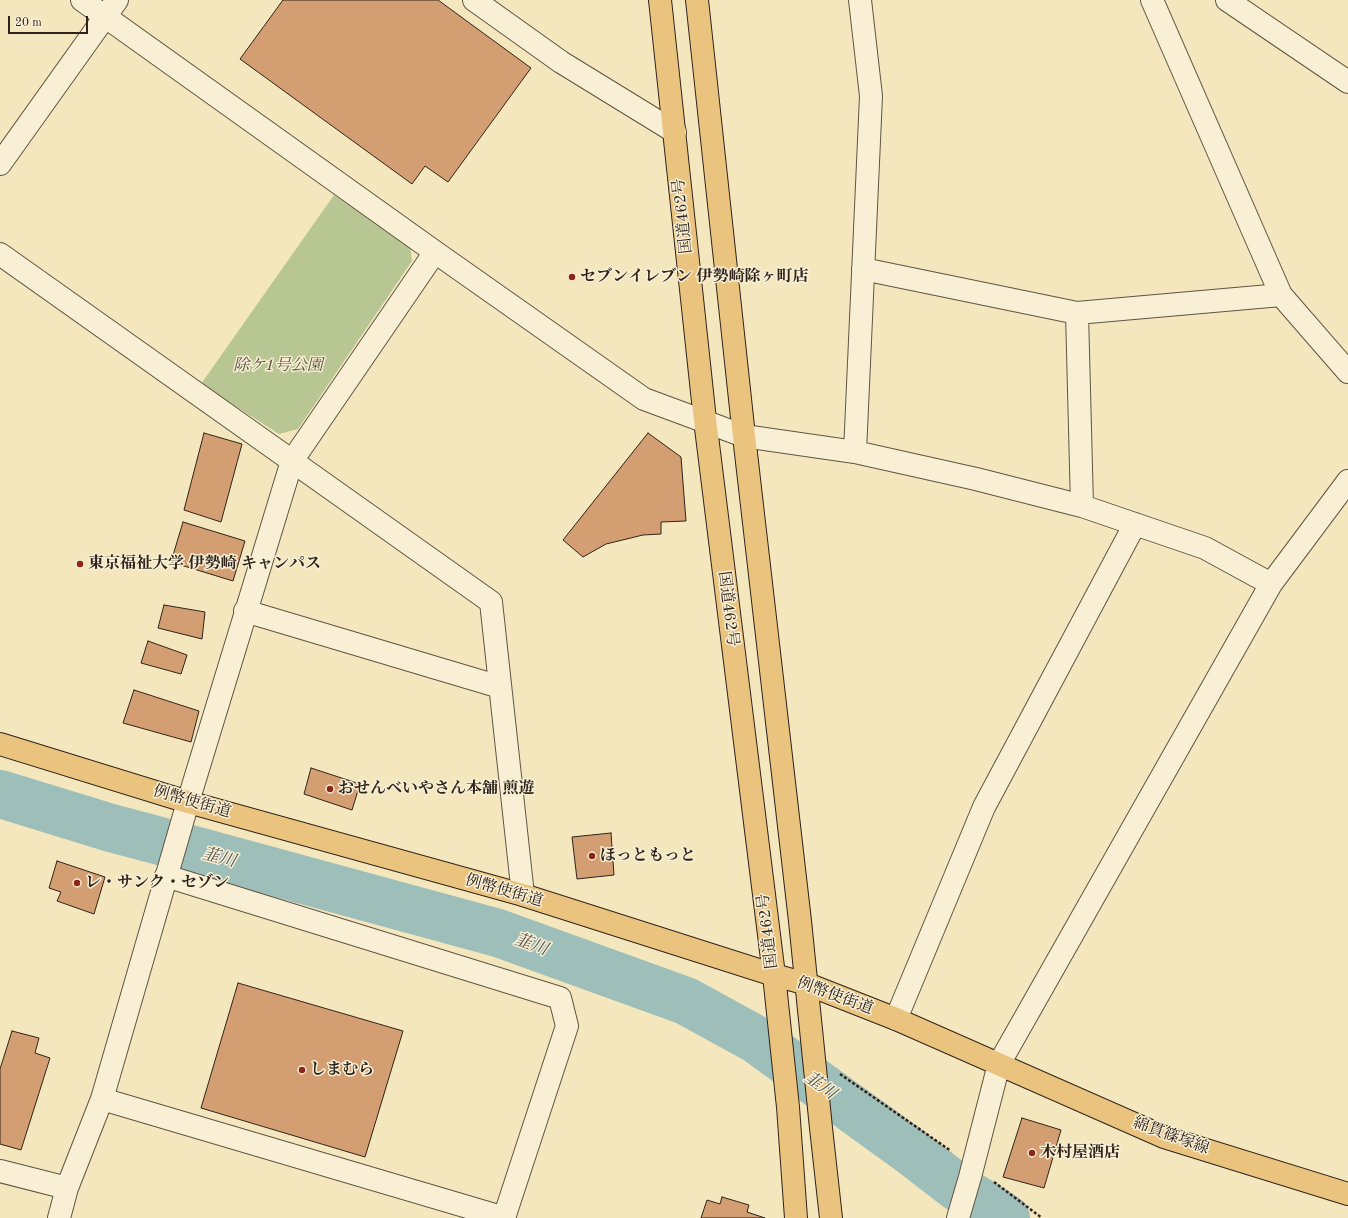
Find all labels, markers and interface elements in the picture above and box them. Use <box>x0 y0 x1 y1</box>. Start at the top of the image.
scale bar <box>10 8 90 34</box>
text: 20 m <box>15 17 42 29</box>
street label: 国道462号 <box>669 177 697 255</box>
place label: セブンイレブン 伊勢崎除ヶ町店 <box>580 267 808 287</box>
marker: セブンイレブン 伊勢崎除ヶ町店 <box>567 272 577 282</box>
park label: 除ケ1号公園 <box>233 356 323 376</box>
place label: 東京福祉大学 伊勢崎 キャンパス <box>88 554 321 574</box>
marker: 東京福祉大学 伊勢崎 キャンパス <box>75 559 85 569</box>
street label: 国道462号 <box>714 570 742 648</box>
place label: おせんベいやさん本舗 煎遊 <box>338 779 534 799</box>
street label: 例幣使街道 <box>151 782 233 822</box>
marker: おせんベいやさん本舗 煎遊 <box>325 784 335 794</box>
water label: 韮川 <box>200 844 238 872</box>
place label: ほっともっと <box>600 846 696 866</box>
marker: ほっともっと <box>587 851 597 861</box>
street label: 例幣使街道 <box>463 871 545 911</box>
place label: レ・サンク・セゾン <box>85 873 229 893</box>
marker: レ・サンク・セゾン <box>72 878 82 888</box>
street label: 国道462号 <box>754 892 782 970</box>
water label: 韮川 <box>512 930 550 960</box>
street label: 例幣使街道 <box>794 973 876 1019</box>
place label: しまむら <box>310 1060 374 1080</box>
marker: しまむら <box>297 1065 307 1075</box>
water label: 韮川 <box>800 1068 840 1104</box>
street label: 綿貫篠塚線 <box>1130 1113 1212 1159</box>
place label: 木村屋酒店 <box>1040 1143 1120 1163</box>
marker: 木村屋酒店 <box>1027 1148 1037 1158</box>

